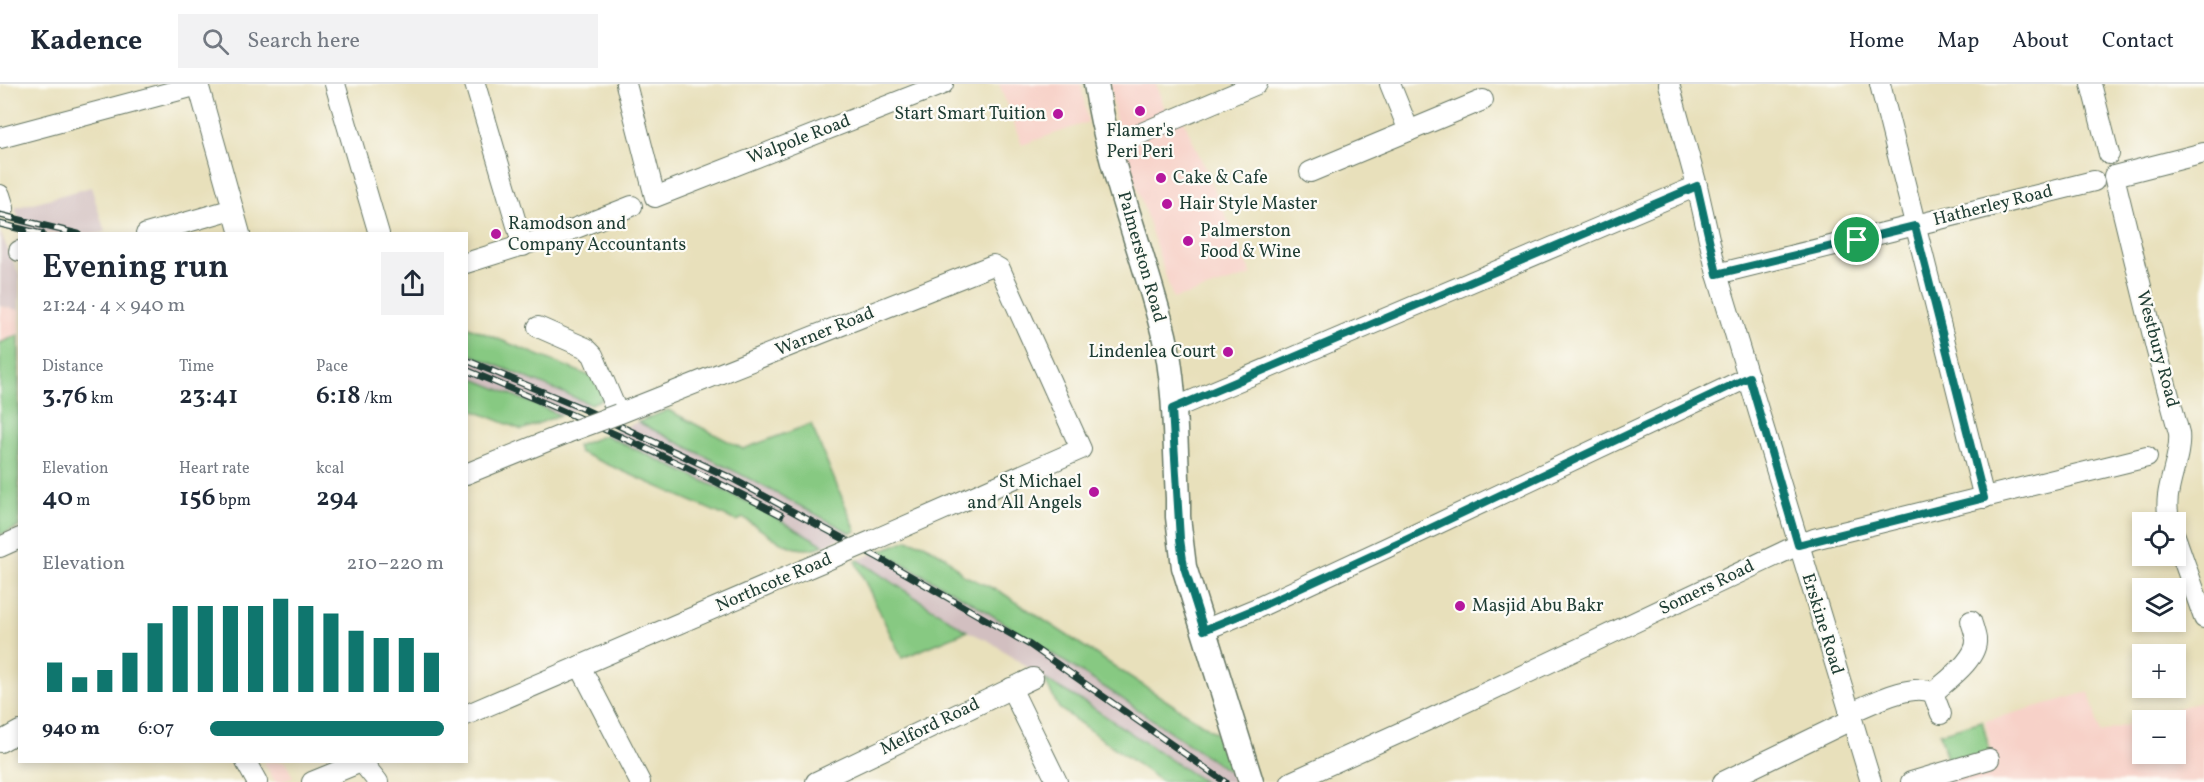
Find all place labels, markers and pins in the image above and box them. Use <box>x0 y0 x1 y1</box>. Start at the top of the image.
place label: Start Smart Tuition <box>894 102 1046 127</box>
marker: Flamer's Peri Peri <box>1133 104 1147 118</box>
marker: Start Smart Tuition <box>1051 107 1065 121</box>
place label: Flamer's Peri Peri <box>1106 119 1174 165</box>
place label: Cake & Cafe <box>1173 166 1268 191</box>
marker: Cake & Cafe <box>1154 171 1168 185</box>
place label: Hair Style Master <box>1179 192 1318 217</box>
marker: Hair Style Master <box>1160 197 1174 211</box>
place label: Ramodson and Company Accountants <box>508 212 686 258</box>
pin <box>1831 214 1882 265</box>
place label: Palmerston Food & Wine <box>1200 219 1301 265</box>
marker: Ramodson and Company Accountants <box>489 227 503 241</box>
marker: Palmerston Food & Wine <box>1181 234 1195 248</box>
place label: Lindenlea Court <box>1089 340 1216 365</box>
marker: Lindenlea Court <box>1221 345 1235 359</box>
place label: St Michael and All Angels <box>967 470 1082 516</box>
marker: St Michael and All Angels <box>1087 485 1101 499</box>
place label: Masjid Abu Bakr <box>1472 594 1604 619</box>
marker: Masjid Abu Bakr <box>1453 599 1467 613</box>

